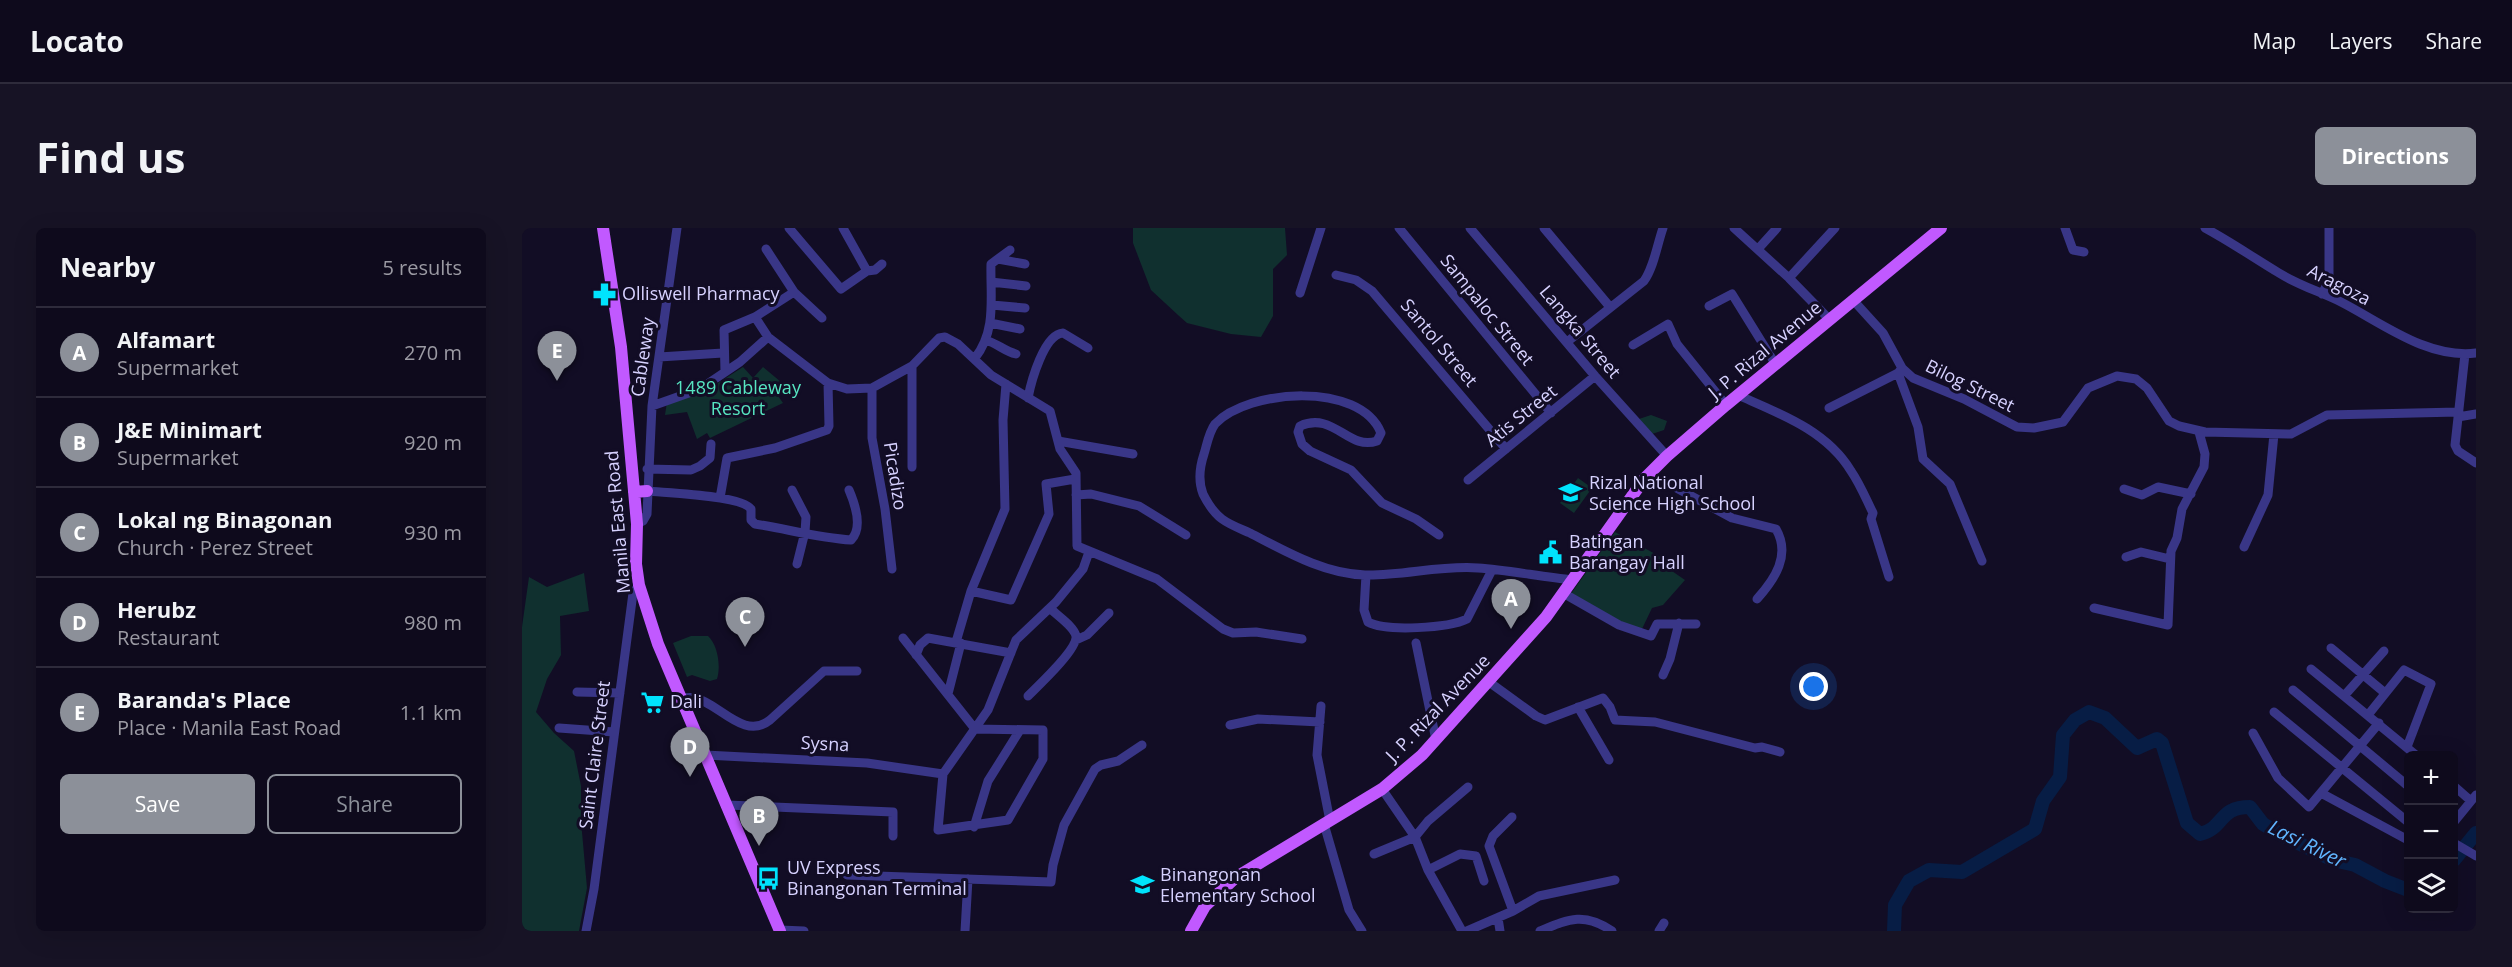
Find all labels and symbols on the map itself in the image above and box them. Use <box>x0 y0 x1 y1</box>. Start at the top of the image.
street label: Sampaloc Street <box>1436 249 1540 370</box>
street label: Aragoza <box>2304 258 2375 310</box>
street label: Langka Street <box>1535 280 1627 383</box>
pharmacy icon: Olliswell Pharmacy <box>591 281 617 307</box>
place label: Olliswell Pharmacy <box>622 281 781 305</box>
street label: Santol Street <box>1396 293 1484 391</box>
street label: J. P. Rizal Avenue <box>1701 295 1826 405</box>
street label: Cableway <box>625 315 660 398</box>
pin: E <box>537 332 576 381</box>
street label: Bilog Street <box>1922 353 2019 417</box>
park label: 1489 Cableway Resort <box>675 375 802 420</box>
street label: Atis Street <box>1479 379 1561 452</box>
street label: Picadizo <box>879 440 913 512</box>
street label: Manila East Road <box>599 450 635 595</box>
place label: Rizal National Science High School <box>1589 470 1756 515</box>
school or university icon: Rizal National Science High School <box>1558 480 1584 506</box>
place label: Batingan Barangay Hall <box>1569 529 1685 574</box>
public building icon: Batingan Barangay Hall <box>1538 539 1564 565</box>
pin: A <box>1492 580 1530 629</box>
pin: C <box>726 598 764 647</box>
street label: J. P. Rizal Avenue <box>1378 648 1495 768</box>
your location <box>1799 672 1828 701</box>
street label: Saint Claire Street <box>573 679 615 830</box>
supermarket icon: Dali <box>639 689 665 715</box>
place label: Dali <box>670 689 702 713</box>
pin: D <box>670 728 710 777</box>
street label: Sysna <box>800 730 850 756</box>
pin: B <box>740 796 778 846</box>
water label: Lasi River <box>2264 813 2352 874</box>
place label: UV Express Binangonan Terminal <box>787 855 967 900</box>
place label: Binangonan Elementary School <box>1160 862 1316 907</box>
bus stop icon: UV Express Binangonan Terminal <box>756 865 782 891</box>
school or university icon: Binangonan Elementary School <box>1129 872 1155 898</box>

